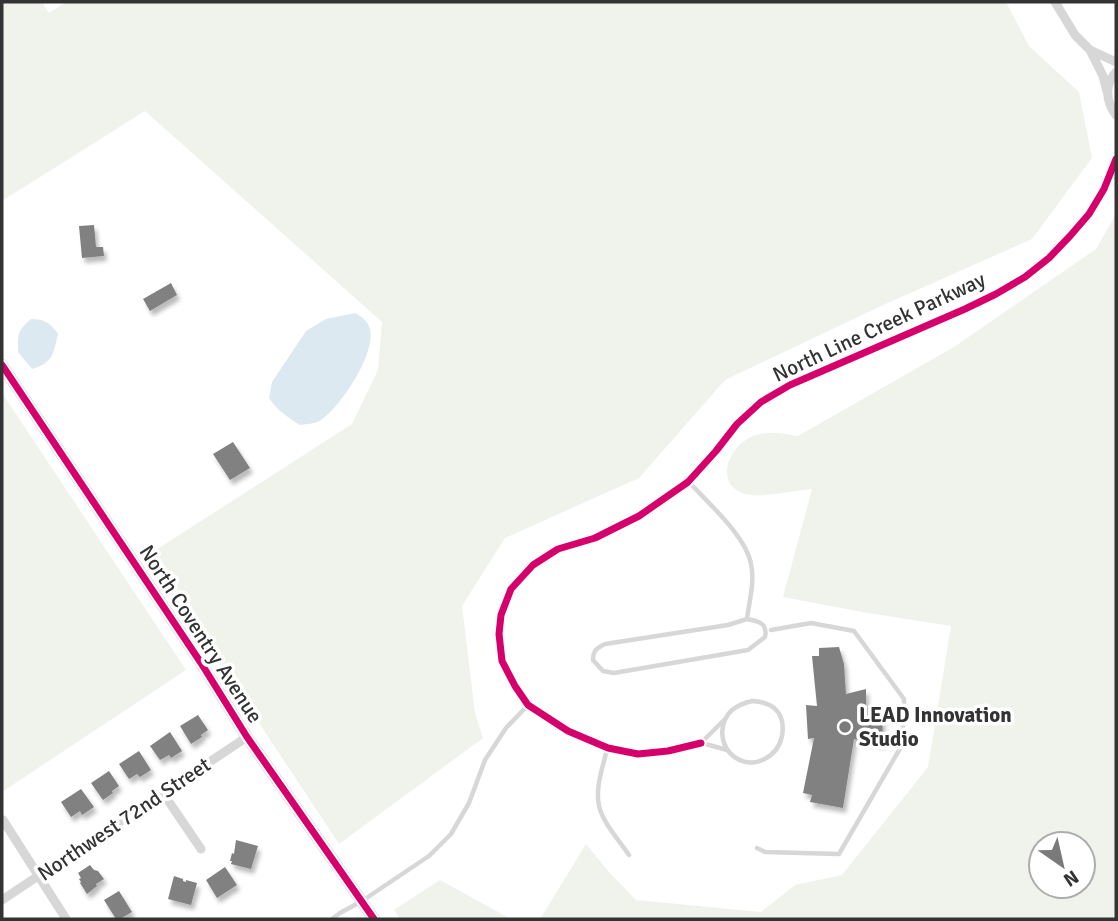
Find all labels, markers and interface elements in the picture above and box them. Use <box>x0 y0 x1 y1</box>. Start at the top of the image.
street label: North Line Creek Parkway <box>769 266 989 388</box>
street label: North Coventry Avenue <box>134 540 268 728</box>
place label: LEAD Innovation Studio <box>859 702 1012 752</box>
marker: LEAD Innovation Studio <box>837 719 853 735</box>
street label: Northwest 72nd Street <box>33 751 215 887</box>
north arrow <box>1027 830 1097 900</box>
text: N <box>1059 865 1083 892</box>

